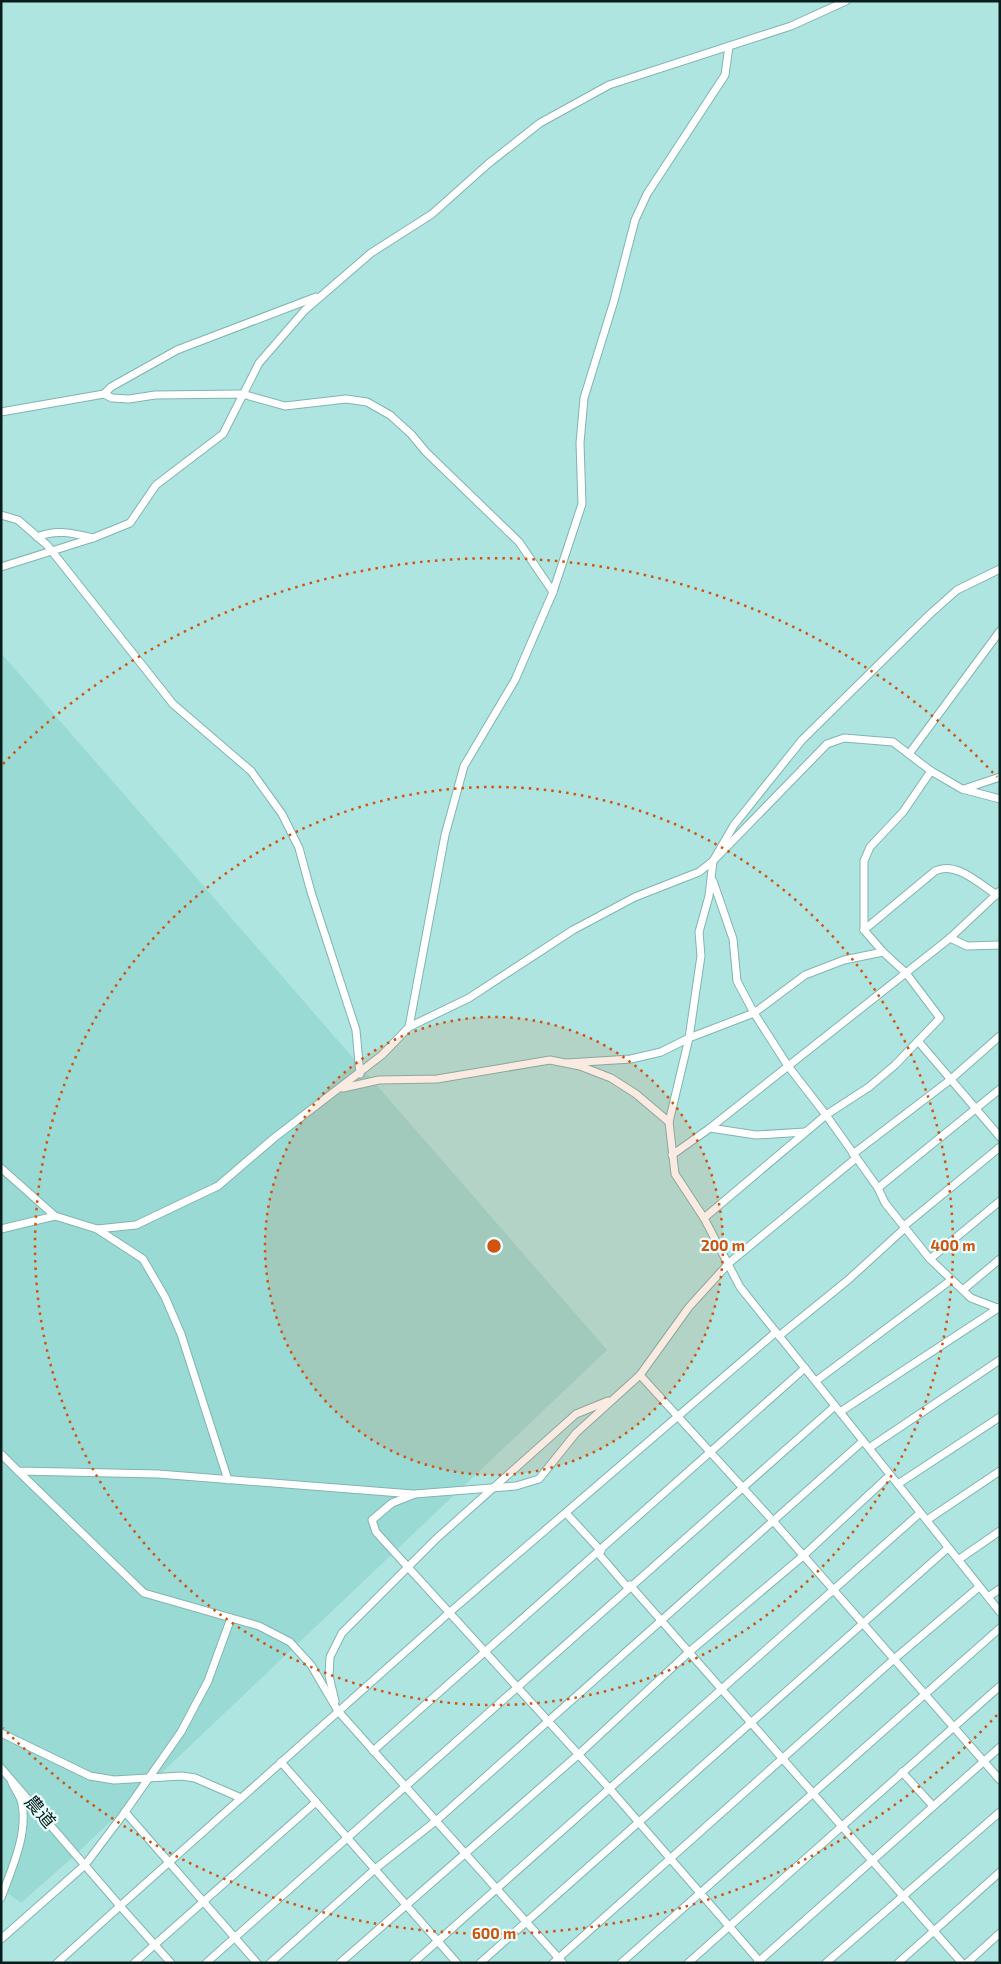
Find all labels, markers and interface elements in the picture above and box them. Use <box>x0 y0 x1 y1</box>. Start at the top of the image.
text: 200 m <box>701 1236 745 1254</box>
text: 400 m <box>931 1236 975 1254</box>
centre of rings <box>485 1237 503 1255</box>
street label: 農道 <box>21 1790 61 1832</box>
text: 600 m <box>472 1924 516 1942</box>

